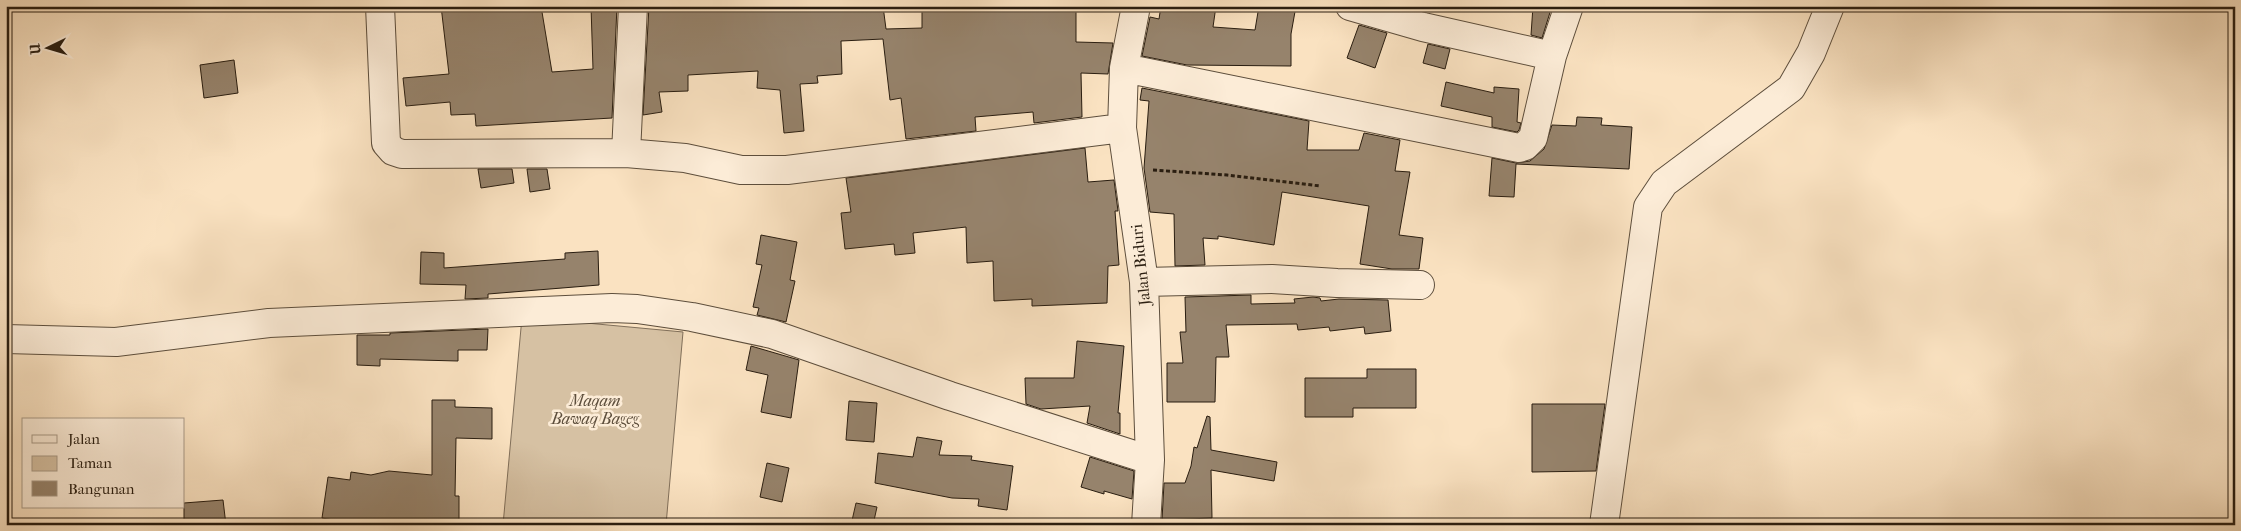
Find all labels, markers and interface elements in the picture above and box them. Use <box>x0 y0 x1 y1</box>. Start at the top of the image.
north arrow <box>22 22 72 72</box>
text: U <box>27 43 45 56</box>
street label: Jalan Biduri <box>1127 223 1154 309</box>
park label: Maqam Bawaq Bageg <box>550 391 640 428</box>
legend <box>22 418 185 508</box>
text: Jalan <box>67 430 100 448</box>
text: Taman <box>68 454 112 472</box>
text: Bangunan <box>68 480 135 498</box>

